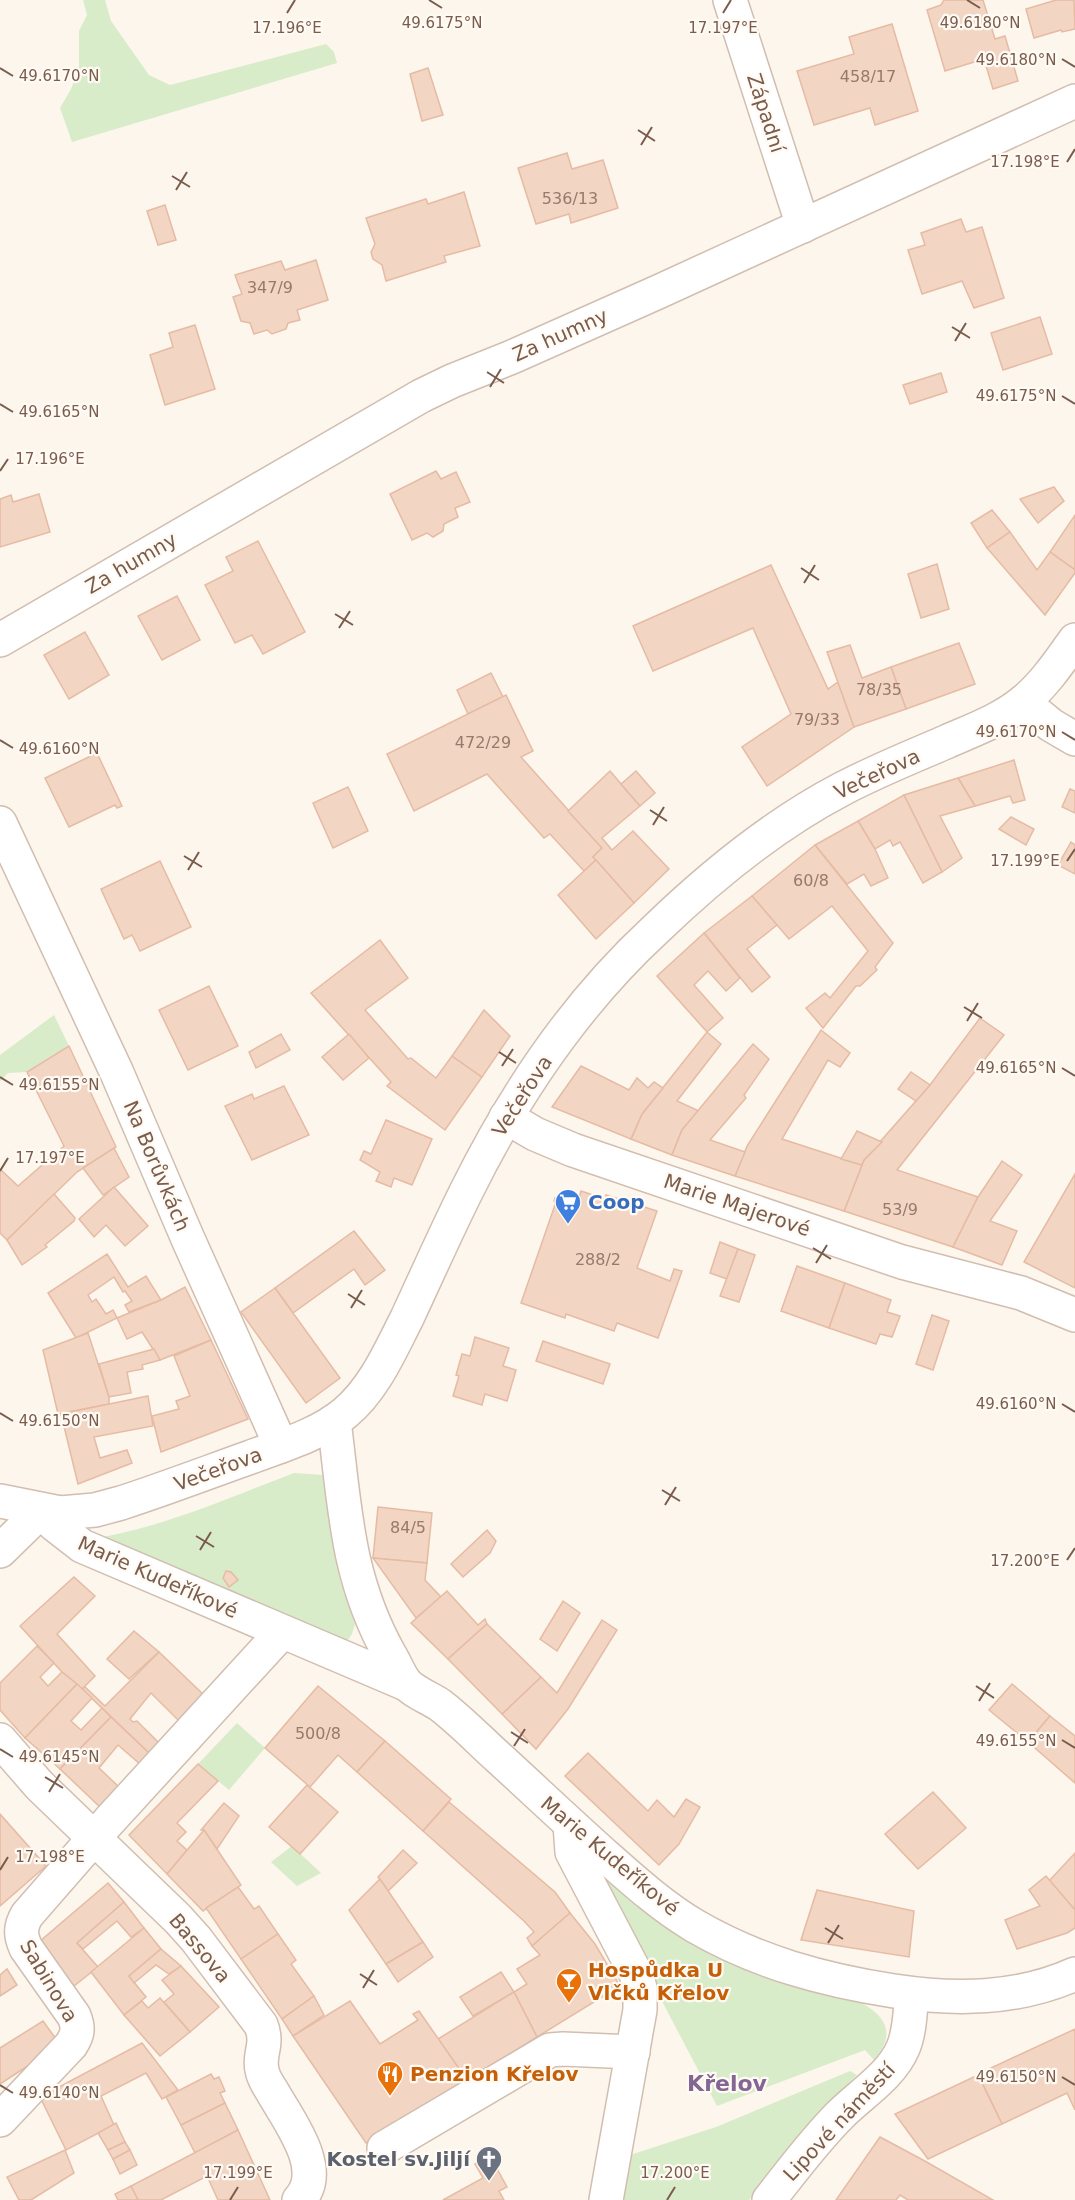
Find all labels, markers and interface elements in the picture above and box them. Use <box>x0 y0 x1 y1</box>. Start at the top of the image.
text: 49.6175°N <box>402 14 482 32</box>
text: 49.6180°N <box>940 14 1020 32</box>
text: 17.196°E <box>252 19 322 37</box>
text: 17.197°E <box>688 19 758 37</box>
text: 49.6180°N <box>976 51 1056 69</box>
text: 49.6170°N <box>19 67 99 85</box>
house number: 458/17 <box>840 67 896 86</box>
street label: Západní <box>742 70 791 157</box>
text: 17.198°E <box>990 153 1060 171</box>
house number: 536/13 <box>542 189 598 208</box>
house number: 347/9 <box>247 278 293 297</box>
street label: Za humny <box>509 303 611 367</box>
text: 49.6175°N <box>976 387 1056 405</box>
text: 49.6165°N <box>19 403 99 421</box>
text: 17.196°E <box>15 450 85 468</box>
street label: Za humny <box>81 527 181 599</box>
house number: 78/35 <box>856 680 902 699</box>
house number: 79/33 <box>794 710 840 729</box>
text: 49.6170°N <box>976 723 1056 741</box>
house number: 472/29 <box>455 733 511 752</box>
text: 49.6160°N <box>19 740 99 758</box>
street label: Večeřova <box>830 744 924 804</box>
text: 17.199°E <box>990 852 1060 870</box>
house number: 60/8 <box>793 871 829 890</box>
street label: Večeřova <box>487 1051 557 1141</box>
text: 49.6165°N <box>976 1059 1056 1077</box>
text: 49.6155°N <box>19 1076 99 1094</box>
street label: Na Borůvkách <box>119 1097 195 1235</box>
text: 17.197°E <box>15 1149 85 1167</box>
street label: Marie Majerové <box>661 1169 813 1241</box>
supermarket icon: Coop <box>553 1187 583 1225</box>
place label: Coop <box>588 1190 644 1214</box>
house number: 53/9 <box>882 1200 918 1219</box>
house number: 288/2 <box>575 1250 621 1269</box>
text: 49.6160°N <box>976 1395 1056 1413</box>
text: 49.6150°N <box>19 1412 99 1430</box>
street label: Večeřova <box>171 1442 265 1496</box>
house number: 84/5 <box>390 1518 426 1537</box>
street label: Marie Kudeříkové <box>74 1531 242 1623</box>
text: 17.200°E <box>990 1552 1060 1570</box>
house number: 500/8 <box>295 1724 341 1743</box>
text: 49.6155°N <box>976 1732 1056 1750</box>
text: 49.6145°N <box>19 1748 99 1766</box>
street label: Marie Kudeříkové <box>536 1791 684 1921</box>
text: 17.198°E <box>15 1848 85 1866</box>
street label: Bassova <box>164 1908 236 1988</box>
street label: Sabinova <box>15 1935 83 2027</box>
place label: Hospůdka U Vlčků Křelov <box>588 1958 729 2005</box>
bar icon: Hospůdka U Vlčků Křelov <box>554 1966 584 2004</box>
street label: Lipové náměstí <box>778 2057 901 2186</box>
restaurant icon: Penzion Křelov <box>375 2059 405 2097</box>
place label: Penzion Křelov <box>410 2062 578 2086</box>
text: 49.6150°N <box>976 2068 1056 2086</box>
district label: Křelov <box>687 2071 768 2096</box>
text: 49.6140°N <box>19 2084 99 2102</box>
church icon: Kostel sv.Jiljí <box>474 2144 504 2182</box>
place label: Kostel sv.Jiljí <box>326 2147 471 2171</box>
text: 17.199°E <box>203 2164 273 2182</box>
text: 17.200°E <box>640 2164 710 2182</box>

